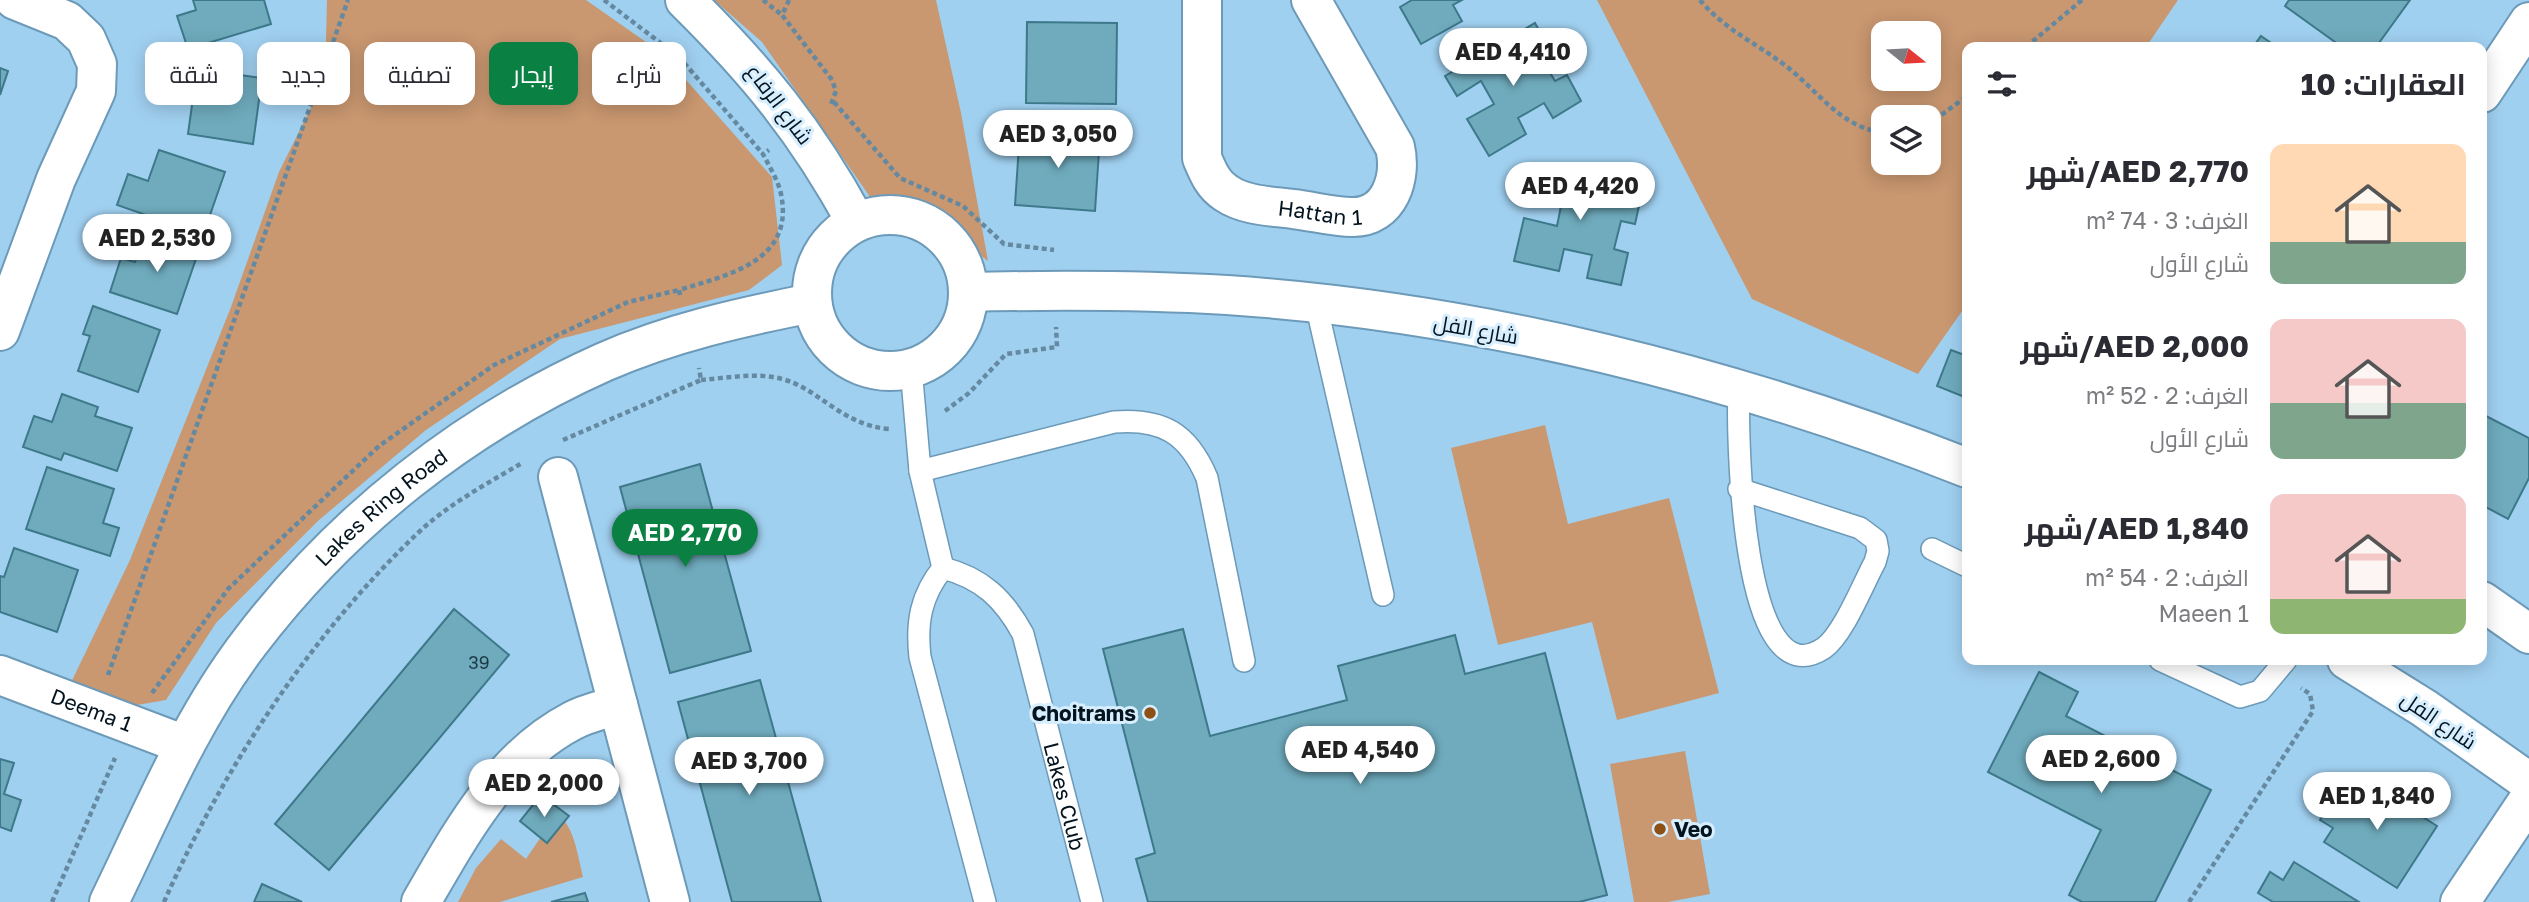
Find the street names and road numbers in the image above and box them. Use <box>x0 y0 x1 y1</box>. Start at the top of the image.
street label: شارع الرفاع <box>740 59 819 151</box>
street label: Hattan 1 <box>1277 194 1363 230</box>
street label: شارع الفل <box>1431 309 1520 351</box>
street label: Lakes Ring Road <box>309 443 452 571</box>
street label: Deema 1 <box>47 682 136 737</box>
street label: شارع الفل <box>2395 685 2482 756</box>
street label: Lakes Club <box>1038 739 1091 853</box>

